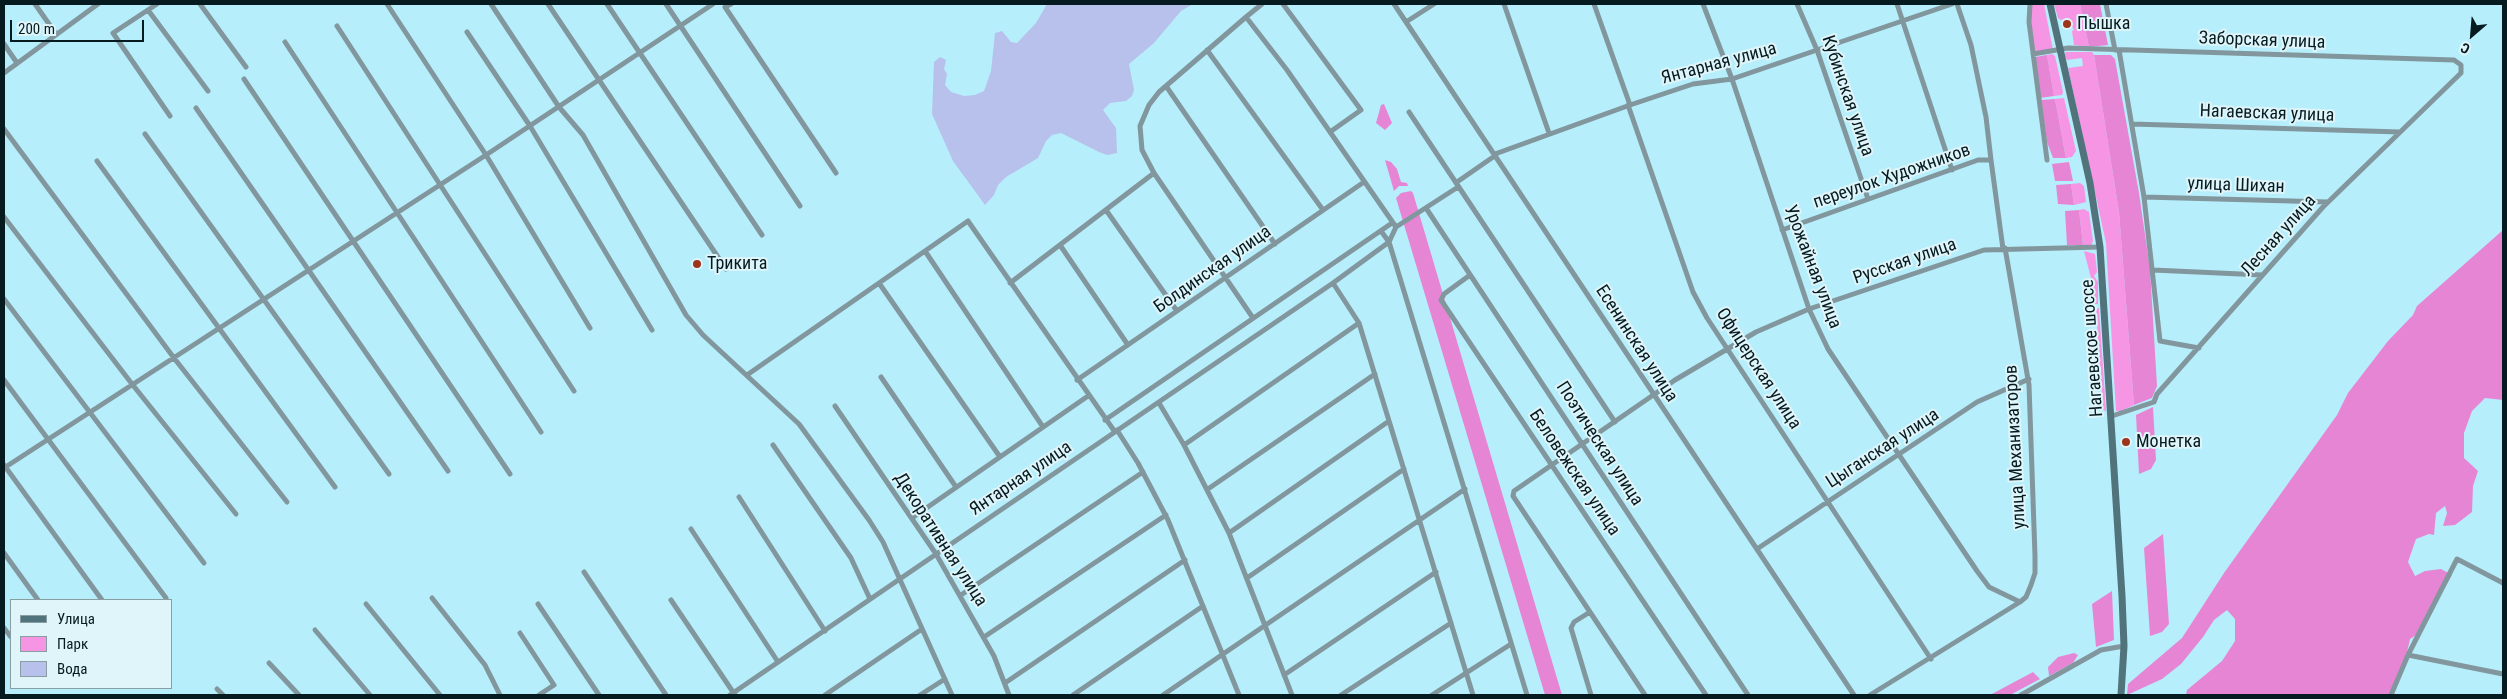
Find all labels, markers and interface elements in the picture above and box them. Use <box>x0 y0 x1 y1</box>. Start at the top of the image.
scale bar <box>12 10 146 42</box>
north arrow <box>2447 10 2497 60</box>
place label: Пышка <box>2077 13 2130 35</box>
marker: Пышка <box>2061 18 2073 30</box>
text: 200 m <box>18 20 55 38</box>
street label: Заборская улица <box>2198 28 2326 54</box>
street label: Кубинская улица <box>1816 33 1878 159</box>
street label: Янтарная улица <box>1659 38 1779 90</box>
text: С <box>2458 39 2472 57</box>
street label: Нагаевская улица <box>2199 101 2335 127</box>
street label: переулок Художников <box>1811 140 1973 214</box>
street label: улица Шихан <box>2187 174 2285 198</box>
street label: Лесная улица <box>2237 191 2321 281</box>
street label: Урожайная улица <box>1779 202 1845 332</box>
street label: Болдинская улица <box>1150 222 1276 318</box>
street label: Русская улица <box>1851 234 1959 290</box>
place label: Трикита <box>707 253 767 275</box>
marker: Трикита <box>691 258 703 270</box>
street label: Нагаевское шоссе <box>2077 279 2109 417</box>
street label: Есенинская улица <box>1590 282 1682 406</box>
street label: Офицерская улица <box>1711 304 1805 434</box>
street label: улица Механизаторов <box>2001 364 2031 530</box>
street label: Поэтическая улица <box>1551 378 1647 510</box>
street label: Цыганская улица <box>1823 404 1943 494</box>
street label: Беловежская улица <box>1524 406 1624 540</box>
place label: Монетка <box>2136 431 2201 453</box>
marker: Монетка <box>2120 436 2132 448</box>
street label: Янтарная улица <box>966 437 1076 521</box>
street label: Декоративная улица <box>889 469 991 611</box>
legend <box>10 599 172 689</box>
text: Улица <box>57 610 95 628</box>
text: Парк <box>57 635 88 653</box>
text: Вода <box>57 660 87 678</box>

